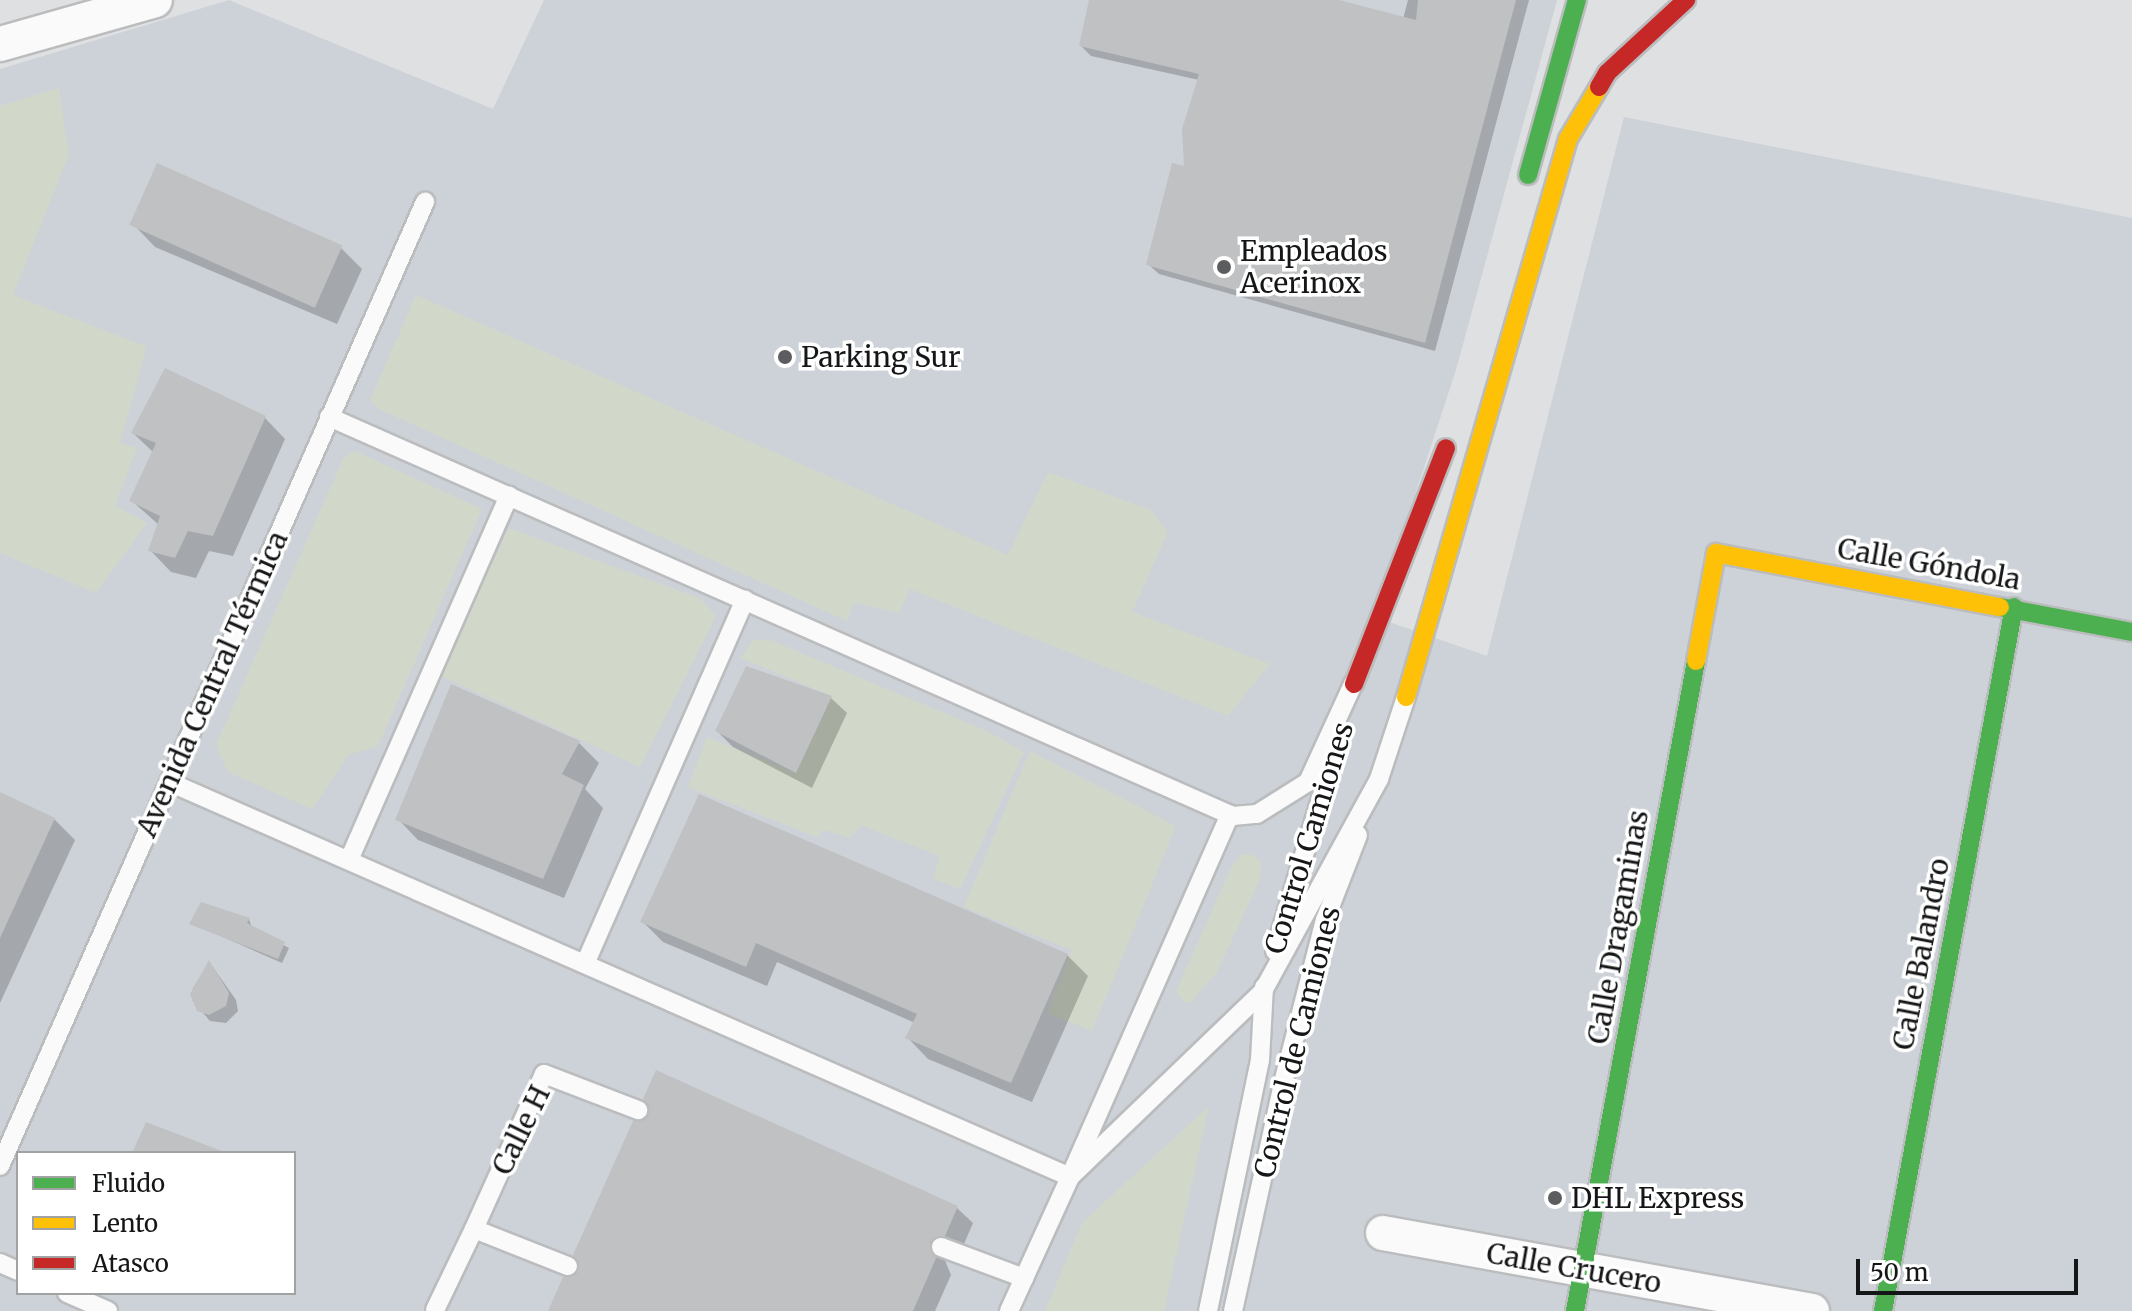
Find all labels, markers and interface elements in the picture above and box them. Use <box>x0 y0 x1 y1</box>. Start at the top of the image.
place label: Empleados Acerinox <box>1240 234 1387 300</box>
marker: Empleados Acerinox <box>1215 258 1233 276</box>
place label: Parking Sur <box>801 340 961 374</box>
marker: Parking Sur <box>776 348 794 366</box>
street label: Avenida Central Térmica <box>129 526 295 842</box>
street label: Calle Góndola <box>1835 531 2023 597</box>
street label: Control Camiones <box>1258 718 1360 958</box>
street label: Calle Dragaminas <box>1581 808 1655 1046</box>
street label: Calle Balandro <box>1886 855 1956 1053</box>
street label: Control de Camiones <box>1247 903 1347 1181</box>
street label: Calle H <box>485 1080 557 1180</box>
legend <box>16 1151 296 1295</box>
text: Fluido <box>92 1168 165 1199</box>
place label: DHL Express <box>1571 1181 1744 1215</box>
marker: DHL Express <box>1546 1189 1564 1207</box>
text: Lento <box>92 1208 158 1239</box>
street label: Calle Crucero <box>1484 1236 1664 1300</box>
scale bar <box>1860 1243 2082 1293</box>
text: Atasco <box>92 1248 169 1279</box>
text: 50 m <box>1870 1257 1929 1288</box>

